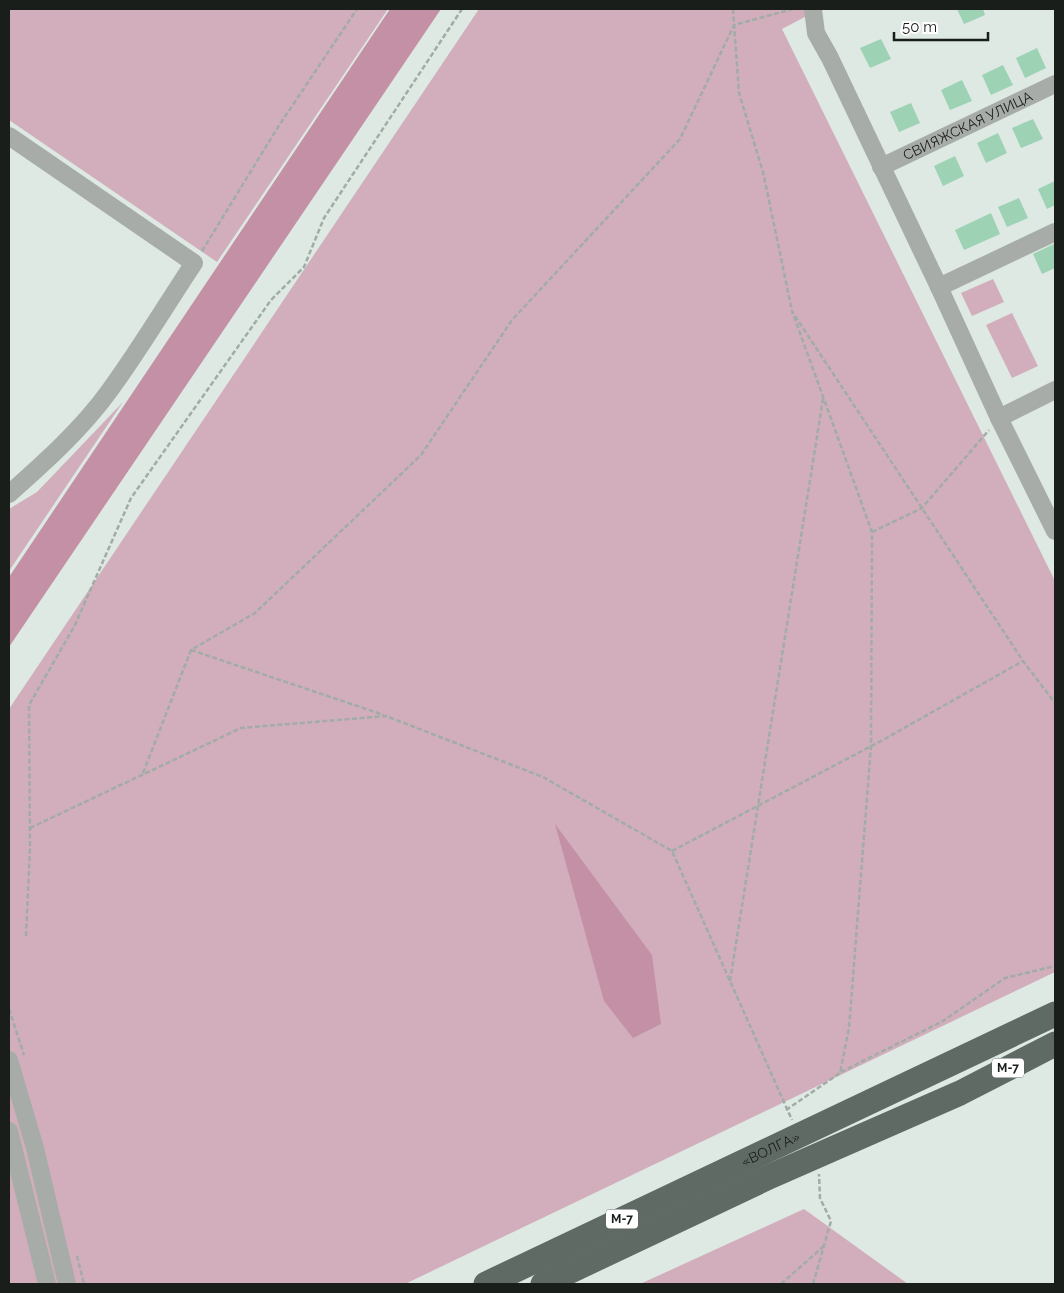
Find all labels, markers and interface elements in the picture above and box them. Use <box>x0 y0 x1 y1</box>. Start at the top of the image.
scale bar <box>894 10 988 42</box>
text: 50 m <box>902 18 937 36</box>
street label: СВИЯЖСКАЯ УЛИЦА <box>900 88 1035 163</box>
road number: М-7 <box>992 1058 1024 1078</box>
street label: «ВОЛГА» <box>739 1128 802 1170</box>
road number: М-7 <box>606 1210 638 1228</box>

